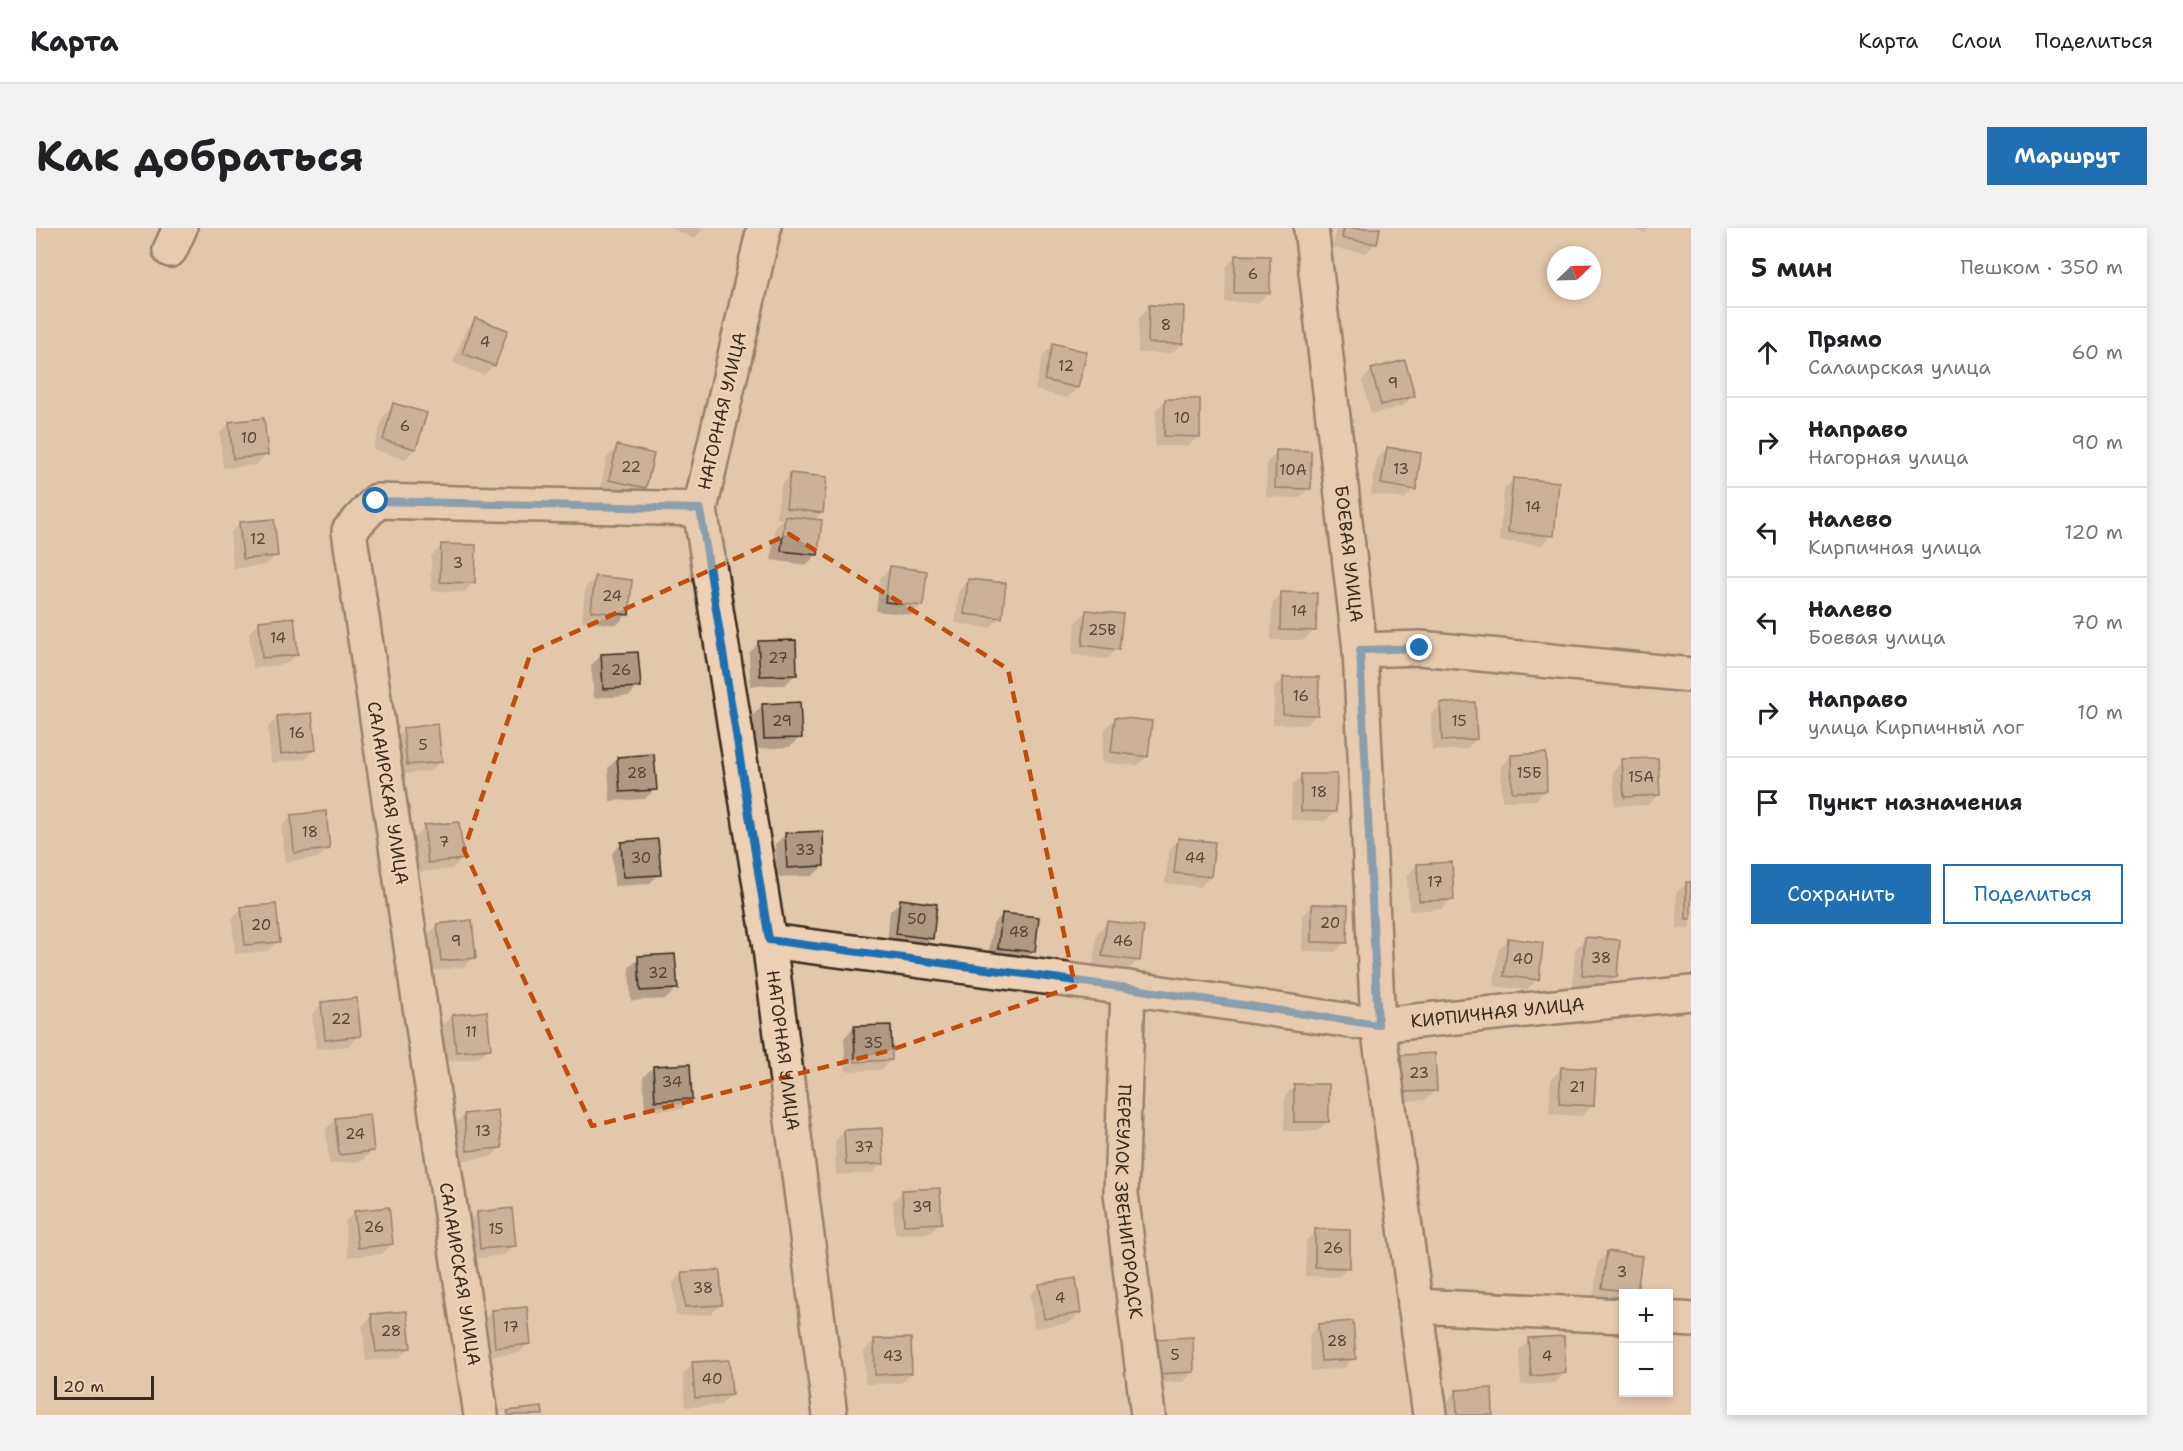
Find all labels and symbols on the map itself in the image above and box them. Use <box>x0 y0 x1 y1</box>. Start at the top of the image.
north arrow <box>1547 246 1601 300</box>
house number: 6 <box>1248 264 1258 284</box>
house number: 8 <box>1161 315 1171 335</box>
street label: НАГОРНАЯ УЛИЦА <box>692 330 752 492</box>
house number: 4 <box>480 332 490 352</box>
house number: 12 <box>1058 356 1074 376</box>
house number: 9 <box>1388 373 1398 393</box>
house number: 10 <box>1174 408 1190 428</box>
house number: 6 <box>400 416 410 436</box>
house number: 10 <box>241 428 257 448</box>
house number: 22 <box>621 457 641 477</box>
house number: 13 <box>1393 459 1409 479</box>
house number: 10А <box>1279 460 1307 480</box>
street label: БОЕВАЯ УЛИЦА <box>1329 484 1369 624</box>
route start <box>362 487 388 513</box>
house number: 14 <box>1525 497 1541 517</box>
house number: 12 <box>250 529 266 549</box>
house number: 3 <box>453 553 463 573</box>
house number: 24 <box>602 586 622 606</box>
house number: 14 <box>1291 601 1307 621</box>
house number: 25В <box>1088 620 1116 640</box>
house number: 14 <box>270 628 286 648</box>
route end <box>1406 634 1432 660</box>
house number: 27 <box>768 648 788 668</box>
house number: 26 <box>611 660 631 680</box>
house number: 16 <box>1293 686 1309 706</box>
street label: САЛАИРСКАЯ УЛИЦА <box>362 700 414 886</box>
house number: 29 <box>772 711 792 731</box>
house number: 15 <box>1451 711 1467 731</box>
house number: 16 <box>289 723 305 743</box>
house number: 5 <box>418 735 428 755</box>
house number: 28 <box>627 763 647 783</box>
house number: 15Б <box>1516 763 1542 783</box>
house number: 15А <box>1628 767 1654 787</box>
house number: 18 <box>1311 782 1327 802</box>
house number: 18 <box>302 822 318 842</box>
house number: 7 <box>439 832 449 852</box>
house number: 33 <box>795 840 815 860</box>
house number: 30 <box>631 848 651 868</box>
house number: 44 <box>1185 848 1205 868</box>
house number: 17 <box>1427 872 1443 892</box>
house number: 50 <box>907 909 927 929</box>
house number: 20 <box>1320 913 1340 933</box>
house number: 20 <box>251 915 271 935</box>
house number: 48 <box>1009 922 1029 942</box>
house number: 9 <box>451 931 461 951</box>
house number: 46 <box>1113 931 1133 951</box>
house number: 38 <box>1591 948 1611 968</box>
house number: 40 <box>1513 949 1533 969</box>
house number: 32 <box>648 963 668 983</box>
street label: НАГОРНАЯ УЛИЦА <box>761 969 805 1132</box>
street label: КИРПИЧНАЯ УЛИЦА <box>1410 992 1586 1034</box>
house number: 22 <box>331 1009 351 1029</box>
house number: 11 <box>465 1022 477 1042</box>
house number: 35 <box>863 1033 883 1053</box>
house number: 23 <box>1409 1063 1429 1083</box>
house number: 34 <box>662 1072 682 1092</box>
house number: 21 <box>1569 1077 1585 1097</box>
street label: ПЕРЕУЛОК ЗВЕНИГОРОДСК <box>1109 1084 1148 1321</box>
house number: 13 <box>475 1121 491 1141</box>
house number: 24 <box>345 1124 365 1144</box>
house number: 37 <box>854 1137 874 1157</box>
street label: САЛАИРСКАЯ УЛИЦА <box>434 1181 486 1367</box>
house number: 39 <box>912 1197 932 1217</box>
house number: 26 <box>364 1217 384 1237</box>
house number: 15 <box>488 1219 504 1239</box>
house number: 26 <box>1323 1238 1343 1258</box>
house number: 3 <box>1617 1262 1627 1282</box>
house number: 38 <box>693 1278 713 1298</box>
house number: 4 <box>1055 1288 1065 1308</box>
house number: 17 <box>503 1317 519 1337</box>
house number: 28 <box>381 1321 401 1341</box>
house number: 28 <box>1327 1331 1347 1351</box>
house number: 5 <box>1170 1345 1180 1365</box>
house number: 43 <box>883 1346 903 1366</box>
house number: 4 <box>1542 1346 1552 1366</box>
house number: 40 <box>702 1369 722 1389</box>
scale bar <box>54 1373 154 1400</box>

